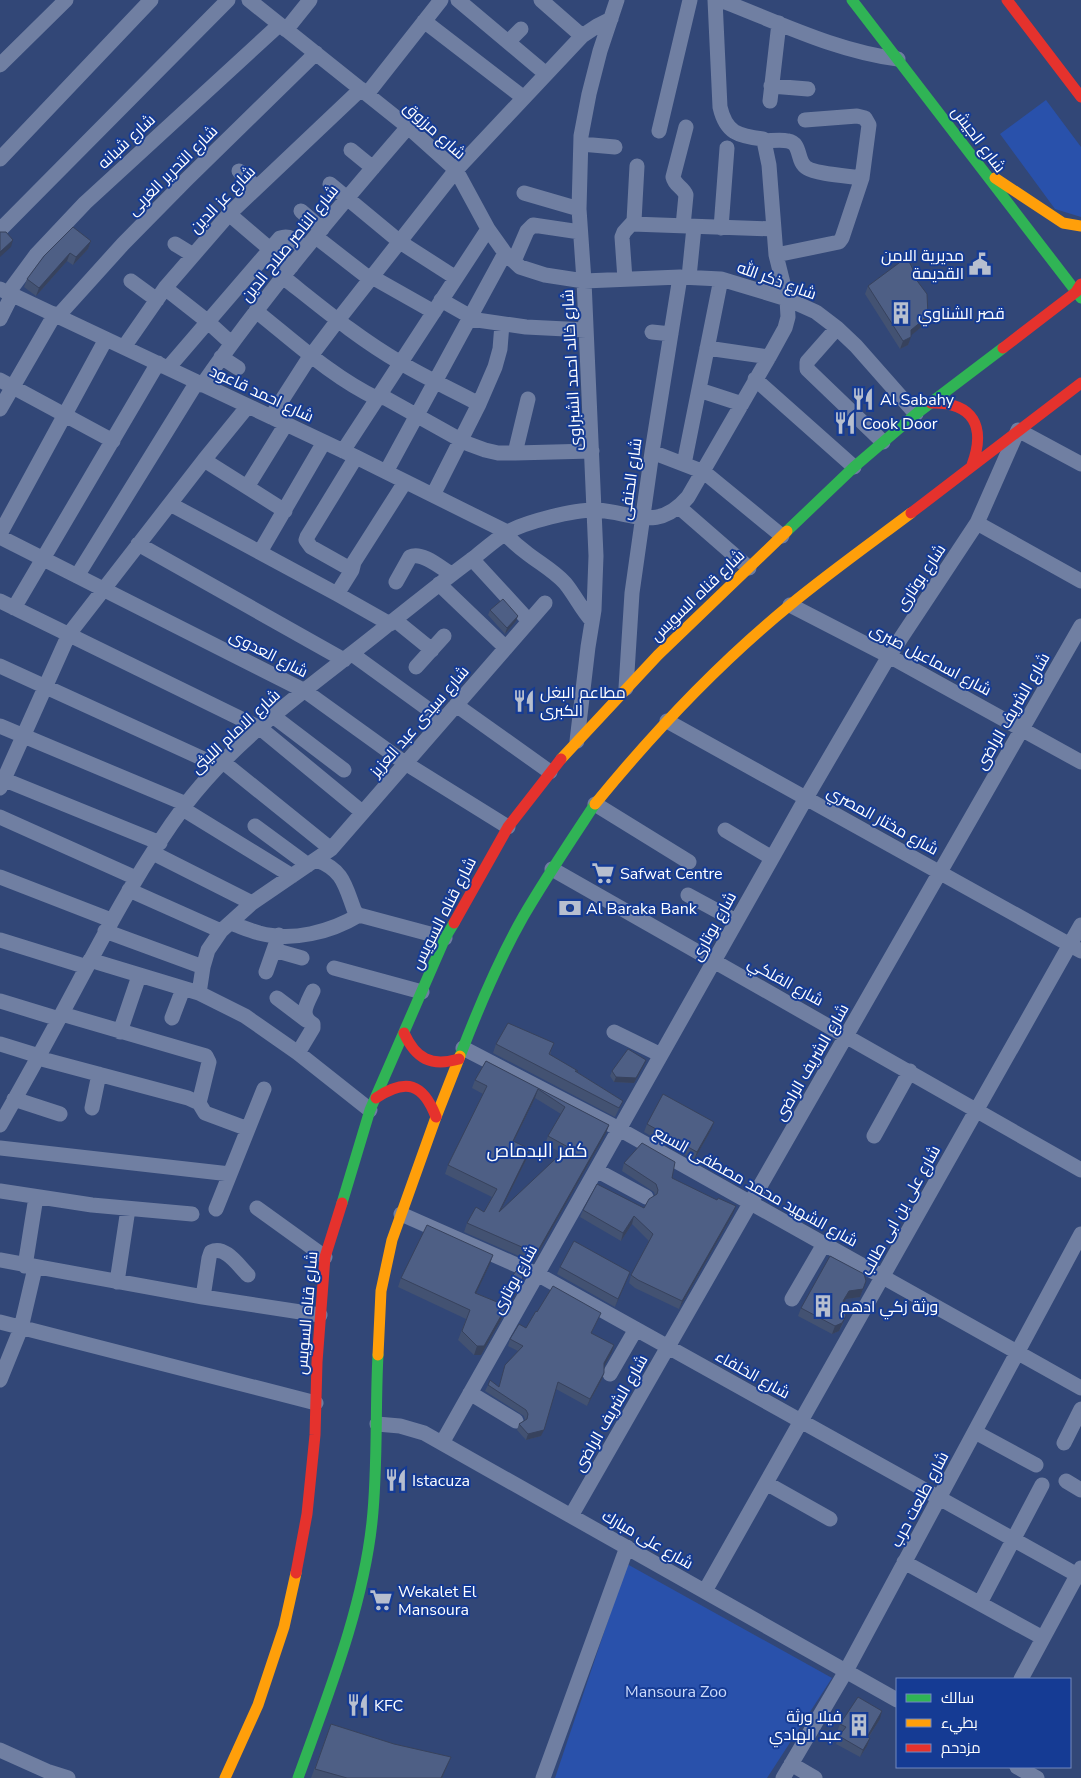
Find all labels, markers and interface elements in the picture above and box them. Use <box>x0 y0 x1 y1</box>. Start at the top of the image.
street label: شارع مرزوق <box>398 97 470 165</box>
street label: شارع الجيش <box>946 102 1010 177</box>
street label: شارع شبانه <box>93 109 160 174</box>
street label: شارع التحرير الغربى <box>123 121 223 221</box>
street label: شارع عز الدين <box>185 161 261 238</box>
street label: شارع الناصر صلاح الدين <box>236 180 344 307</box>
place label: مديرية الامن القديمة <box>881 245 964 285</box>
public building icon: مديرية الامن القديمة <box>967 251 993 277</box>
street label: شارع ذكر الله <box>734 256 819 305</box>
street label: شارع خالد احمد الشبراوى <box>557 289 587 451</box>
building icon: قصر الشناوي <box>888 300 914 326</box>
place label: قصر الشناوي <box>918 303 1005 327</box>
street label: شارع احمد قاعود <box>206 360 317 428</box>
restaurant icon: Al Sabahy <box>850 386 876 412</box>
place label: Al Sabahy <box>880 389 955 411</box>
restaurant icon: Cook Door <box>832 410 858 436</box>
place label: Cook Door <box>862 413 938 435</box>
street label: شارع الحنفى <box>614 437 648 522</box>
street label: شارع بوتارى <box>890 540 951 615</box>
street label: شارع قناه السويس <box>646 545 750 647</box>
street label: شارع اسماعيل صبرى <box>866 619 995 701</box>
street label: شارع العدوى <box>225 625 312 683</box>
street label: شارع الشريف الراضى <box>970 649 1055 774</box>
street label: شارع سيدى عبد العزيز <box>365 661 474 783</box>
place label: مطاعم البغل الكبرى <box>540 682 626 722</box>
street label: شارع الامام الليثى <box>186 684 285 779</box>
restaurant icon: مطاعم البغل الكبرى <box>511 688 537 714</box>
street label: شارع مختار المصري <box>822 781 942 862</box>
street label: شارع قناه السويس <box>406 853 482 974</box>
supermarket icon: Safwat Centre <box>590 860 616 886</box>
place label: Safwat Centre <box>620 863 723 885</box>
street label: شارع بوتارى <box>686 888 742 965</box>
bank icon: Al Baraka Bank <box>557 895 583 921</box>
place label: Al Baraka Bank <box>586 898 698 920</box>
street label: شارع الفلكي <box>743 952 827 1014</box>
street label: شارع الشريف الراضى <box>769 1000 854 1125</box>
street label: شارع الشهيد محمد مصطفى السبع <box>649 1121 862 1252</box>
district label: كفر البدماص <box>486 1138 588 1164</box>
street label: شارع على بن ابى طالب <box>856 1141 946 1280</box>
street label: شارع بوتارى <box>487 1241 543 1318</box>
street label: شارع قناه السويس <box>291 1251 323 1376</box>
building icon: ورثة زكي ادهم <box>810 1293 836 1319</box>
place label: ورثة زكي ادهم <box>840 1296 938 1320</box>
street label: شارع الخلفاء <box>711 1345 794 1404</box>
street label: شارع الشريف الراضى <box>568 1351 653 1476</box>
street label: شارع طلعت حرب <box>885 1448 954 1551</box>
restaurant icon: Istacuza <box>383 1467 409 1493</box>
place label: Istacuza <box>412 1470 470 1492</box>
street label: شارع على مبارك <box>598 1505 697 1575</box>
place label: Wekalet El Mansoura <box>398 1581 477 1621</box>
supermarket icon: Wekalet El Mansoura <box>368 1587 394 1613</box>
legend <box>896 1678 1071 1768</box>
park label: Mansoura Zoo <box>625 1681 727 1703</box>
text: سالك <box>941 1688 974 1708</box>
restaurant icon: KFC <box>345 1692 371 1718</box>
place label: KFC <box>374 1695 404 1717</box>
place label: فيلا ورثة عبد الهادي <box>769 1706 842 1748</box>
building icon: فيلا ورثة عبد الهادي <box>846 1712 872 1738</box>
text: بطيء <box>941 1713 978 1735</box>
text: مزدحم <box>941 1738 981 1758</box>

